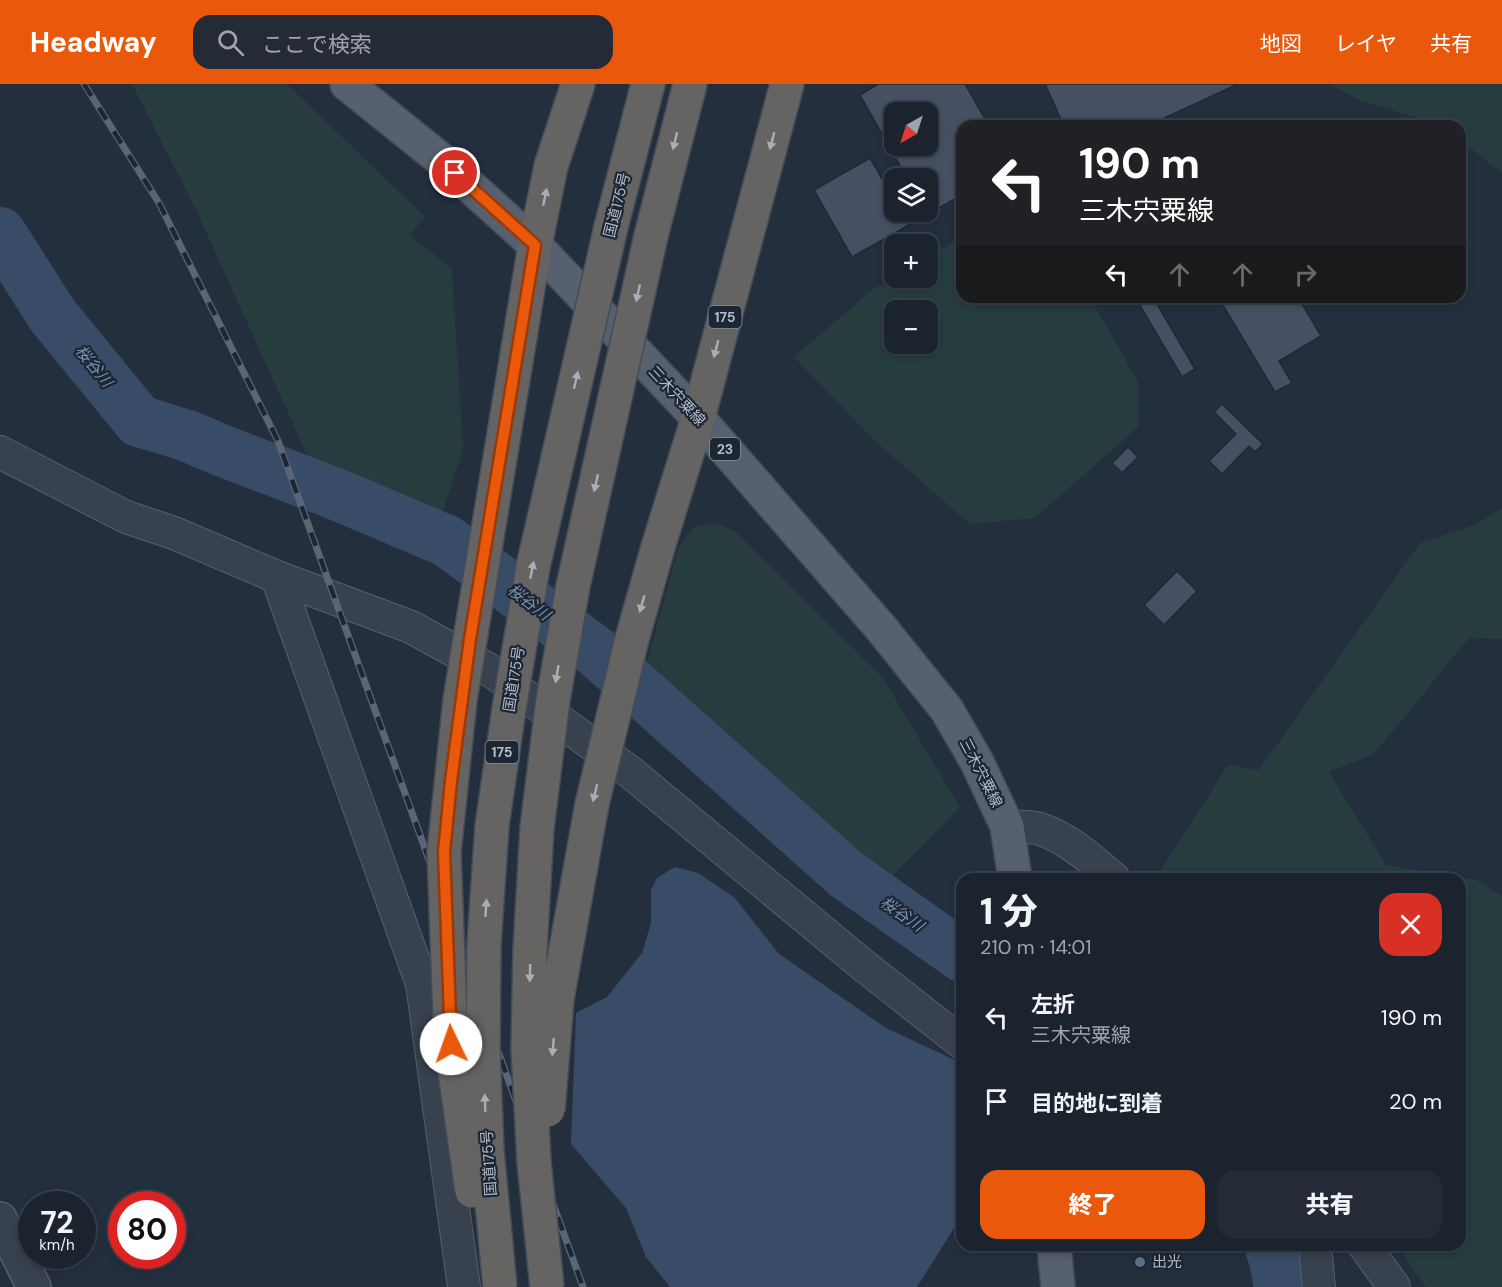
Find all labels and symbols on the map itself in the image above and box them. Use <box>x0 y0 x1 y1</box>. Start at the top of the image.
north arrow <box>884 102 938 156</box>
one-way arrow <box>766 131 776 150</box>
one-way arrow <box>670 132 680 150</box>
pin <box>429 147 480 198</box>
street label: 国道175号 <box>599 170 635 240</box>
one-way arrow <box>541 187 550 206</box>
one-way arrow <box>633 284 643 302</box>
road number: 175 <box>708 306 742 328</box>
one-way arrow <box>711 340 721 358</box>
water label: 桜谷川 <box>71 341 119 393</box>
street label: 三木宍粟線 <box>644 362 710 430</box>
one-way arrow <box>572 370 581 389</box>
road number: 23 <box>710 438 740 460</box>
one-way arrow <box>590 474 600 492</box>
one-way arrow <box>528 560 537 579</box>
water label: 桜谷川 <box>504 579 556 626</box>
one-way arrow <box>637 595 646 613</box>
street label: 国道175号 <box>499 645 529 713</box>
one-way arrow <box>553 665 562 684</box>
street label: 三木宍粟線 <box>955 735 1007 811</box>
road number: 175 <box>486 741 518 763</box>
one-way arrow <box>589 784 599 802</box>
water label: 桜谷川 <box>876 892 929 938</box>
one-way arrow <box>481 899 491 918</box>
one-way arrow <box>525 963 534 982</box>
position arrow <box>419 1012 483 1076</box>
one-way arrow <box>548 1038 558 1057</box>
one-way arrow <box>481 1094 490 1113</box>
street label: 国道175号 <box>477 1129 501 1197</box>
speed limit sign: 80 <box>108 1191 186 1269</box>
place label: 出光 <box>1152 1252 1182 1272</box>
marker: 出光 <box>1133 1255 1147 1269</box>

